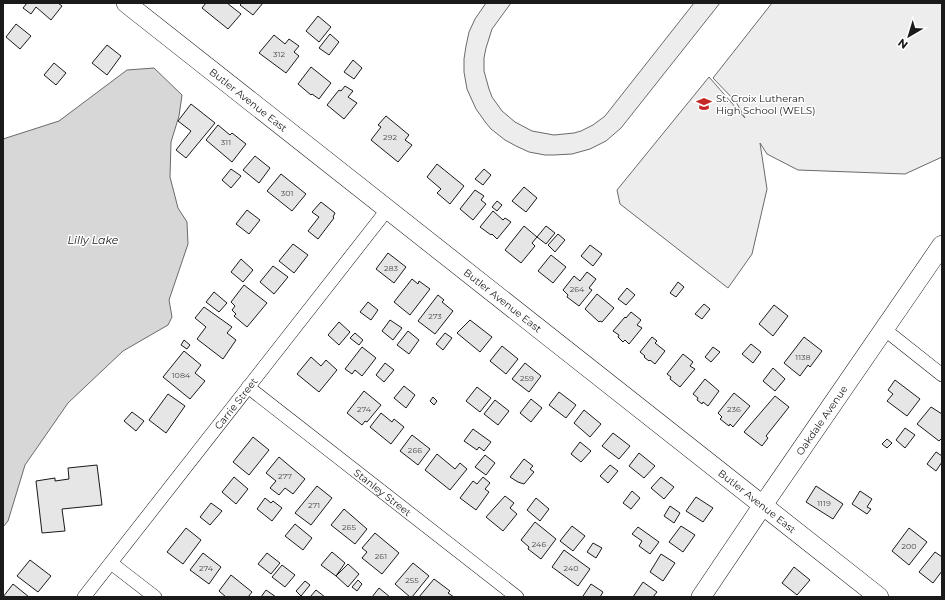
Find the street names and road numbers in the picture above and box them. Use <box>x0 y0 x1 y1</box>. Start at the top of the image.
street label: Butler Avenue East <box>207 65 290 134</box>
street label: Butler Avenue East <box>461 266 544 335</box>
street label: Carrie Street <box>211 375 260 432</box>
street label: Oakdale Avenue <box>793 383 850 458</box>
street label: Stanley Street <box>351 466 414 519</box>
street label: Butler Avenue East <box>716 466 799 536</box>

